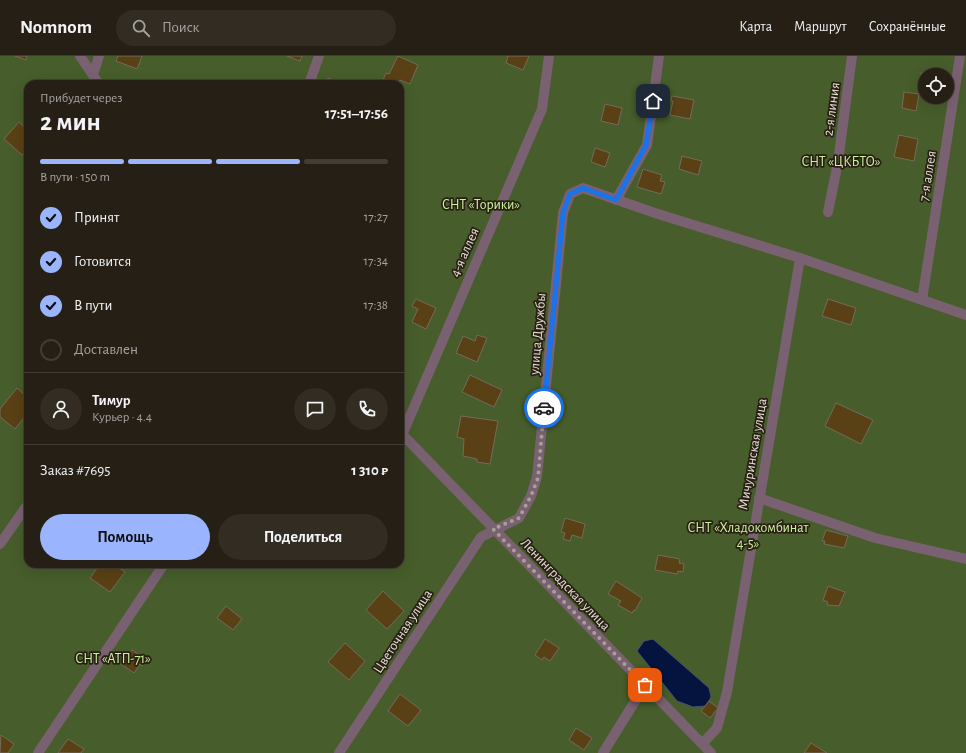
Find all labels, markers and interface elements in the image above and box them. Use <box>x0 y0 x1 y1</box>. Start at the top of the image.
search box <box>116 10 396 46</box>
icon: search <box>130 17 152 39</box>
text: Nomnom <box>20 18 92 37</box>
text: Поиск <box>162 20 199 35</box>
text: Карта <box>739 20 772 34</box>
text: Маршрут <box>794 20 847 34</box>
text: Сохранённые <box>869 20 946 34</box>
map controls <box>918 68 954 104</box>
button: locate <box>918 68 954 104</box>
street label: 2-я линия <box>821 81 843 137</box>
pin <box>636 84 670 118</box>
icon: home <box>642 90 664 112</box>
text: Прибудет через <box>40 92 122 105</box>
text: 17:51–17:56 <box>325 106 388 121</box>
text: 2 мин <box>40 109 101 135</box>
street label: 7-я аллея <box>917 150 939 202</box>
park label: СНТ «ЦКБТО» <box>802 155 880 169</box>
text: В пути · 150 m <box>40 171 110 184</box>
park label: СНТ «Торики» <box>442 198 520 212</box>
icon: check <box>40 207 62 229</box>
text: Принят <box>74 210 119 225</box>
text: 17:27 <box>364 211 388 224</box>
street label: 4-я аллея <box>448 226 482 279</box>
icon: check <box>40 251 62 273</box>
text: Готовится <box>74 254 131 269</box>
text: 17:34 <box>364 255 388 268</box>
street label: улица Дружбы <box>527 293 549 377</box>
icon: check <box>40 295 62 317</box>
text: В пути <box>74 298 112 313</box>
text: 17:38 <box>364 299 388 312</box>
text: Доставлен <box>74 342 138 357</box>
button: person <box>40 388 82 430</box>
button: chat <box>294 388 336 430</box>
button: phone <box>346 388 388 430</box>
courier <box>524 388 564 428</box>
text: Тимур <box>92 393 131 408</box>
icon: car <box>533 397 555 419</box>
street label: Мичуринская улица <box>736 397 770 511</box>
text: Курьер · 4.4 <box>92 411 152 424</box>
text: Заказ #7695 <box>40 463 111 478</box>
text: 1 310 ₽ <box>351 463 388 478</box>
button: Помощь <box>40 514 210 560</box>
button: Поделиться <box>218 514 388 560</box>
park label: СНТ «Хладокомбинат 4-5» <box>687 521 810 551</box>
street label: Ленинградская улица <box>518 536 613 634</box>
street label: Цветочная улица <box>371 587 435 676</box>
park label: СНТ «АТП-71» <box>75 652 151 666</box>
pin <box>628 668 662 702</box>
icon: bag <box>634 674 656 696</box>

